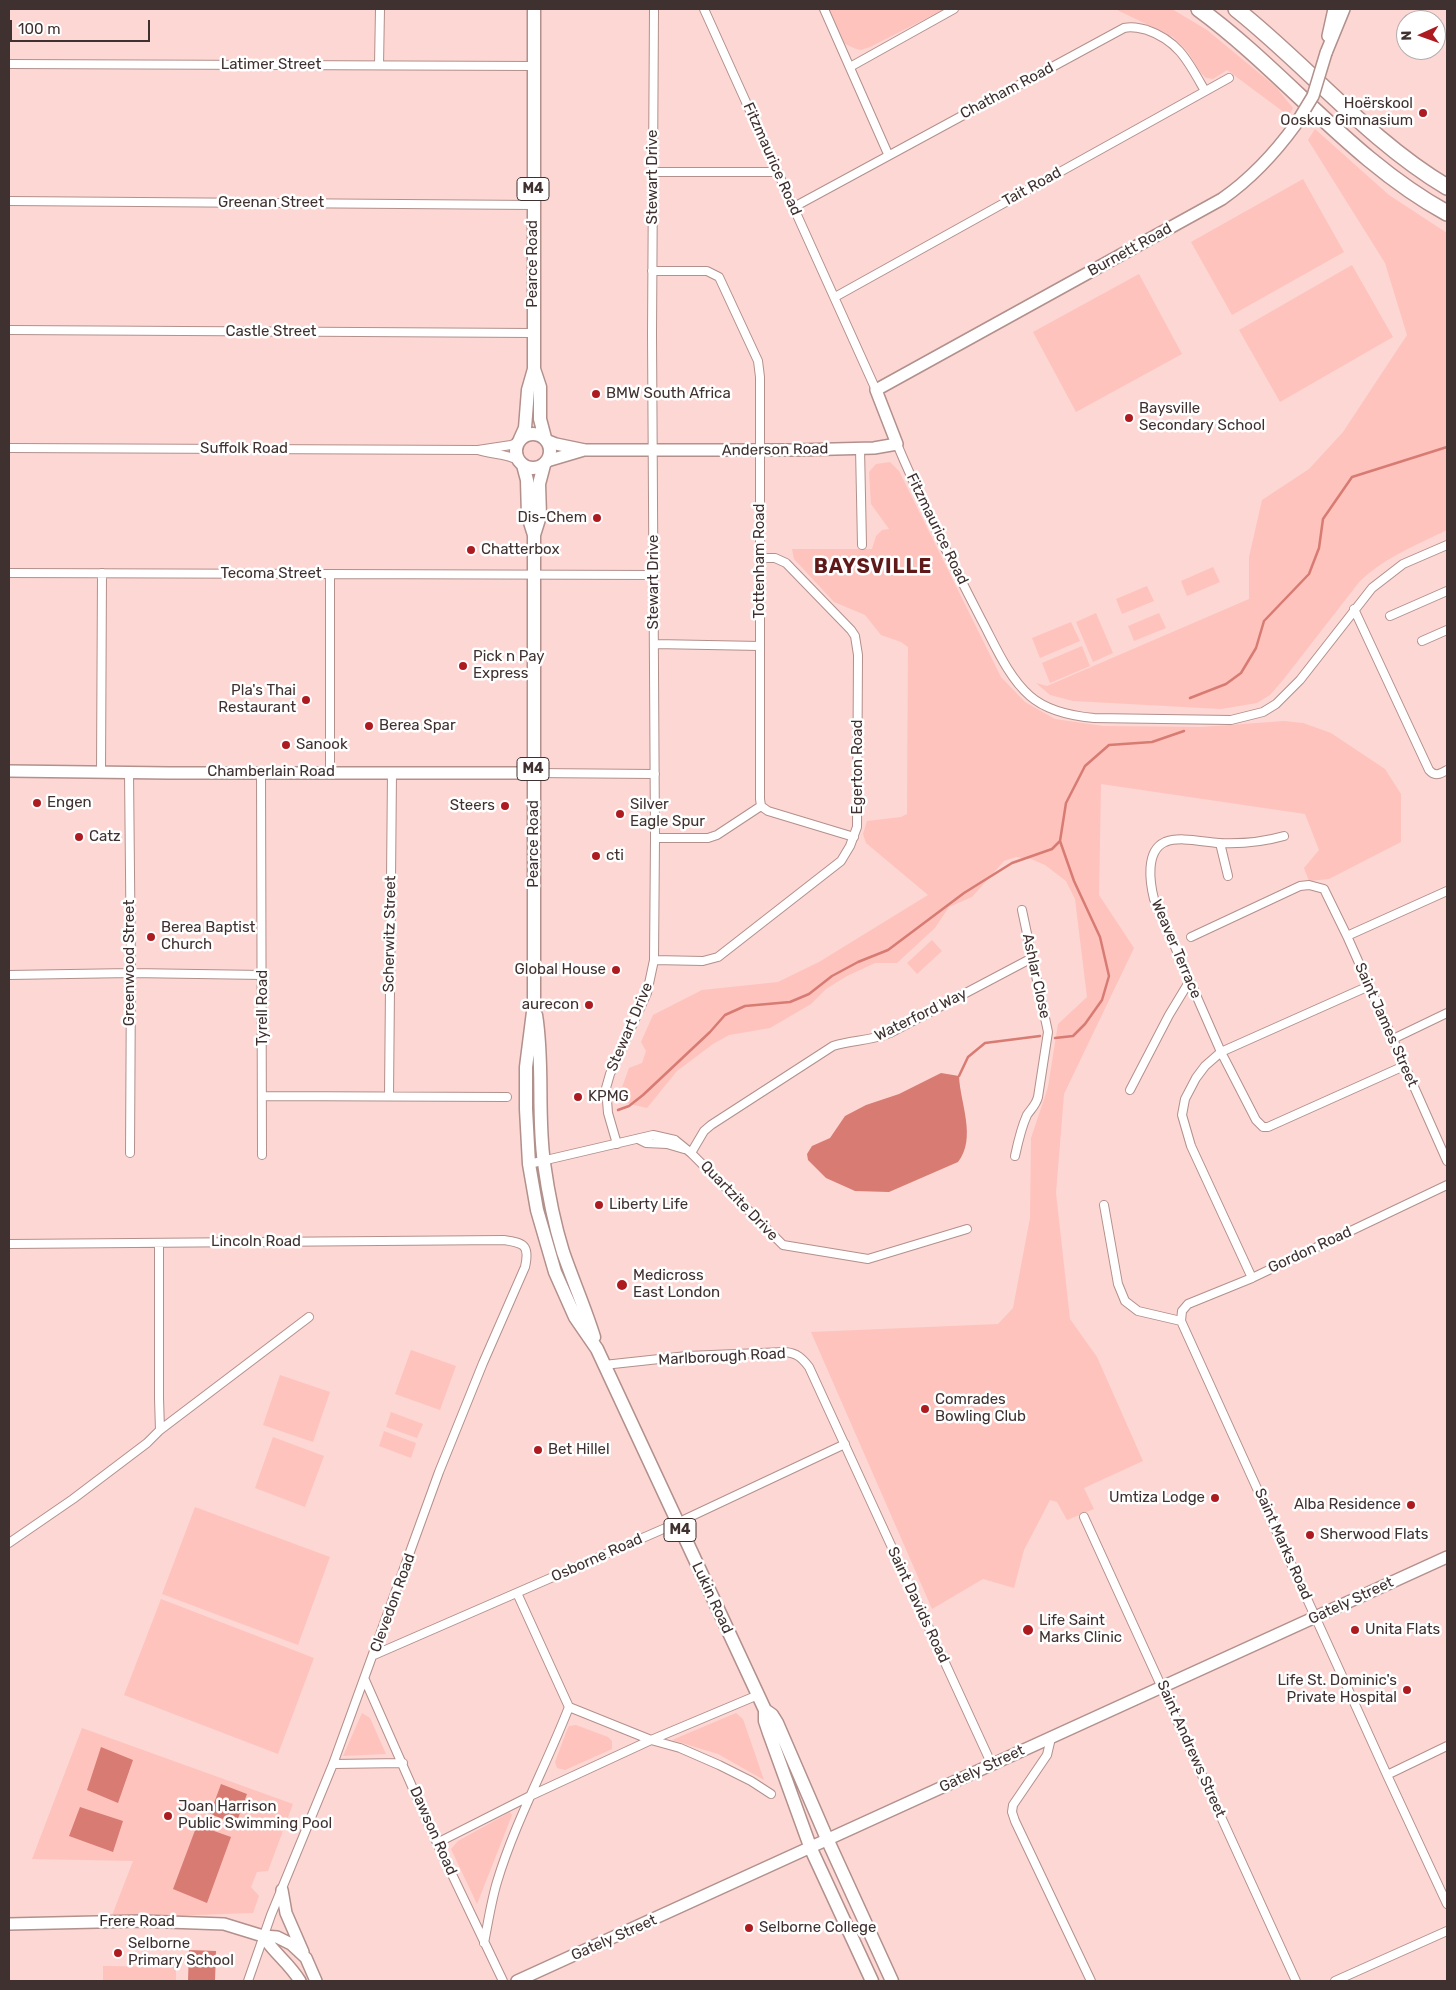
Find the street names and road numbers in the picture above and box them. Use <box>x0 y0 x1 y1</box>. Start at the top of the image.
street label: Latimer Street <box>221 56 321 74</box>
street label: Chatham Road <box>957 59 1057 123</box>
street label: Fitzmaurice Road <box>739 100 805 218</box>
street label: Stewart Drive <box>644 130 662 224</box>
street label: Tait Road <box>1000 164 1064 210</box>
road number: M4 <box>517 178 549 200</box>
street label: Greenan Street <box>218 194 324 212</box>
street label: Pearce Road <box>524 220 542 308</box>
street label: Burnett Road <box>1085 220 1175 280</box>
street label: Castle Street <box>226 323 316 341</box>
street label: Suffolk Road <box>200 440 288 458</box>
street label: Anderson Road <box>721 440 829 460</box>
street label: Fitzmaurice Road <box>902 470 972 588</box>
street label: Tottenham Road <box>751 504 769 618</box>
street label: Stewart Drive <box>645 535 663 629</box>
street label: Tecoma Street <box>220 565 322 583</box>
street label: Egerton Road <box>849 720 867 814</box>
road number: M4 <box>517 758 549 781</box>
street label: Chamberlain Road <box>207 763 335 781</box>
street label: Pearce Road <box>525 800 543 888</box>
street label: Scherwitz Street <box>380 875 400 993</box>
street label: Weaver Terrace <box>1147 897 1205 1001</box>
street label: Greenwood Street <box>121 900 139 1026</box>
street label: Ashlar Close <box>1018 932 1054 1020</box>
street label: Saint James Street <box>1351 960 1421 1090</box>
street label: Tyrell Road <box>254 970 272 1046</box>
street label: Stewart Drive <box>603 980 657 1074</box>
street label: Waterford Way <box>872 985 970 1045</box>
street label: Quartzite Drive <box>696 1157 782 1245</box>
street label: Gordon Road <box>1265 1223 1355 1277</box>
street label: Lincoln Road <box>211 1233 301 1251</box>
street label: Marlborough Road <box>658 1345 786 1369</box>
street label: Saint Marks Road <box>1250 1485 1316 1603</box>
road number: M4 <box>664 1518 696 1542</box>
street label: Osborne Road <box>549 1530 645 1586</box>
street label: Saint Davids Road <box>883 1544 953 1666</box>
street label: Clevedon Road <box>367 1551 419 1655</box>
street label: Lukin Road <box>688 1559 736 1637</box>
street label: Gately Street <box>1306 1573 1396 1629</box>
street label: Saint Andrews Street <box>1153 1678 1229 1820</box>
street label: Gately Street <box>937 1741 1027 1797</box>
street label: Dawson Road <box>405 1784 461 1878</box>
street label: Gately Street <box>568 1911 660 1965</box>
street label: Frere Road <box>99 1913 175 1931</box>

